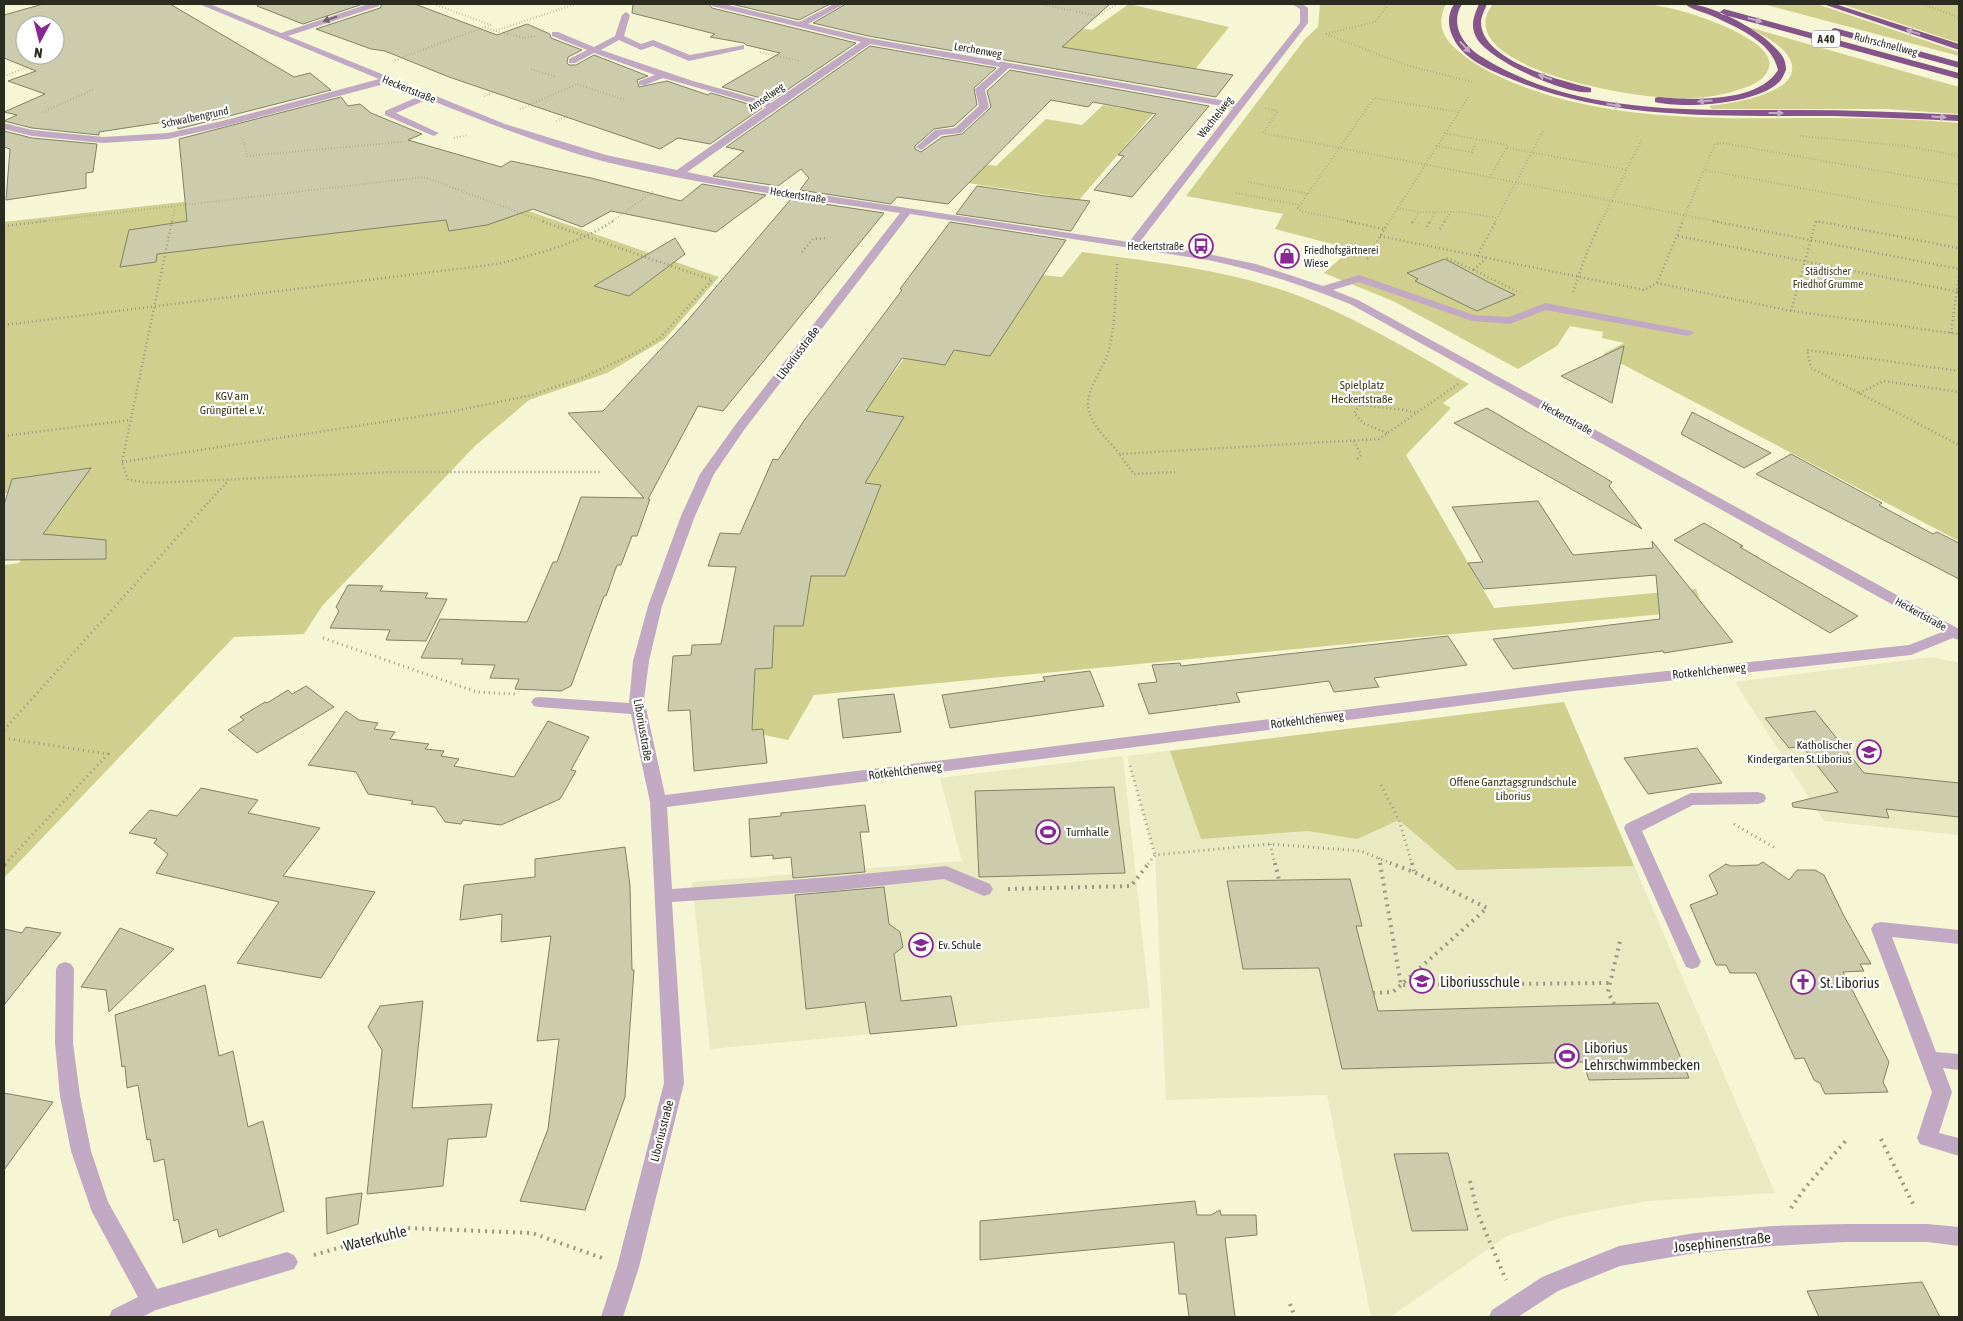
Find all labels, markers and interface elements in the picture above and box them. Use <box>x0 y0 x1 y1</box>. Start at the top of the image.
north arrow <box>15 15 65 65</box>
one-way arrow <box>322 15 337 23</box>
one-way arrow <box>1748 17 1763 25</box>
one-way arrow <box>1905 28 1920 36</box>
road number: A 40 <box>1812 30 1840 48</box>
street label: Ruhrschnellweg <box>1853 30 1919 58</box>
street label: Lerchenweg <box>953 40 1003 60</box>
one-way arrow <box>1459 41 1471 53</box>
text: N <box>33 44 43 61</box>
street label: Heckertstraße <box>380 73 438 105</box>
one-way arrow <box>1537 73 1552 81</box>
street label: Amselweg <box>746 80 787 114</box>
street label: Wachtelweg <box>1195 94 1235 140</box>
one-way arrow <box>1696 97 1712 105</box>
one-way arrow <box>1607 101 1623 109</box>
street label: Schwalbengrund <box>161 104 229 130</box>
one-way arrow <box>1769 109 1785 117</box>
one-way arrow <box>1931 113 1947 121</box>
street label: Heckertstraße <box>769 185 827 205</box>
bus stop icon: Heckertstraße <box>1188 233 1214 259</box>
place label: Heckertstraße <box>1127 240 1184 252</box>
shop icon: Friedhofsgärtnerei Wiese <box>1274 243 1300 269</box>
place label: Friedhofsgärtnerei Wiese <box>1304 244 1379 269</box>
park label: Städtischer Friedhof Grumme <box>1793 265 1863 290</box>
street label: Liboriusstraße <box>774 324 822 382</box>
park label: Spielplatz Heckertstraße <box>1331 378 1393 406</box>
park label: KGV am Grüngürtel e.V. <box>200 389 264 417</box>
street label: Heckertstraße <box>1539 399 1595 437</box>
street label: Heckertstraße <box>1893 595 1949 633</box>
street label: Rotkehlchenweg <box>1672 660 1747 682</box>
street label: Liboriusstraße <box>631 698 655 762</box>
street label: Rotkehlchenweg <box>1270 708 1345 731</box>
place label: Katholischer Kindergarten St.Liborius <box>1747 738 1852 766</box>
school or university icon: Katholischer Kindergarten St.Liborius <box>1856 739 1882 765</box>
street label: Rotkehlchenweg <box>868 759 943 782</box>
park label: Offene Ganztagsgrundschule Liborius <box>1449 775 1577 803</box>
sports icon: Turnhalle <box>1035 819 1061 845</box>
place label: Turnhalle <box>1066 825 1109 839</box>
school or university icon: Ev. Schule <box>908 932 934 958</box>
place label: Ev. Schule <box>938 938 981 952</box>
school or university icon: Liboriusschule <box>1409 968 1435 994</box>
church icon: St. Liborius <box>1790 969 1816 995</box>
place label: Liboriusschule <box>1440 973 1520 990</box>
place label: St. Liborius <box>1820 974 1879 991</box>
place label: Liborius Lehrschwimmbecken <box>1584 1039 1700 1073</box>
sports icon: Liborius Lehrschwimmbecken <box>1554 1043 1580 1069</box>
street label: Liboriusstraße <box>648 1099 676 1163</box>
street label: Waterkuhle <box>342 1222 409 1254</box>
street label: Josephinenstraße <box>1673 1228 1772 1256</box>

